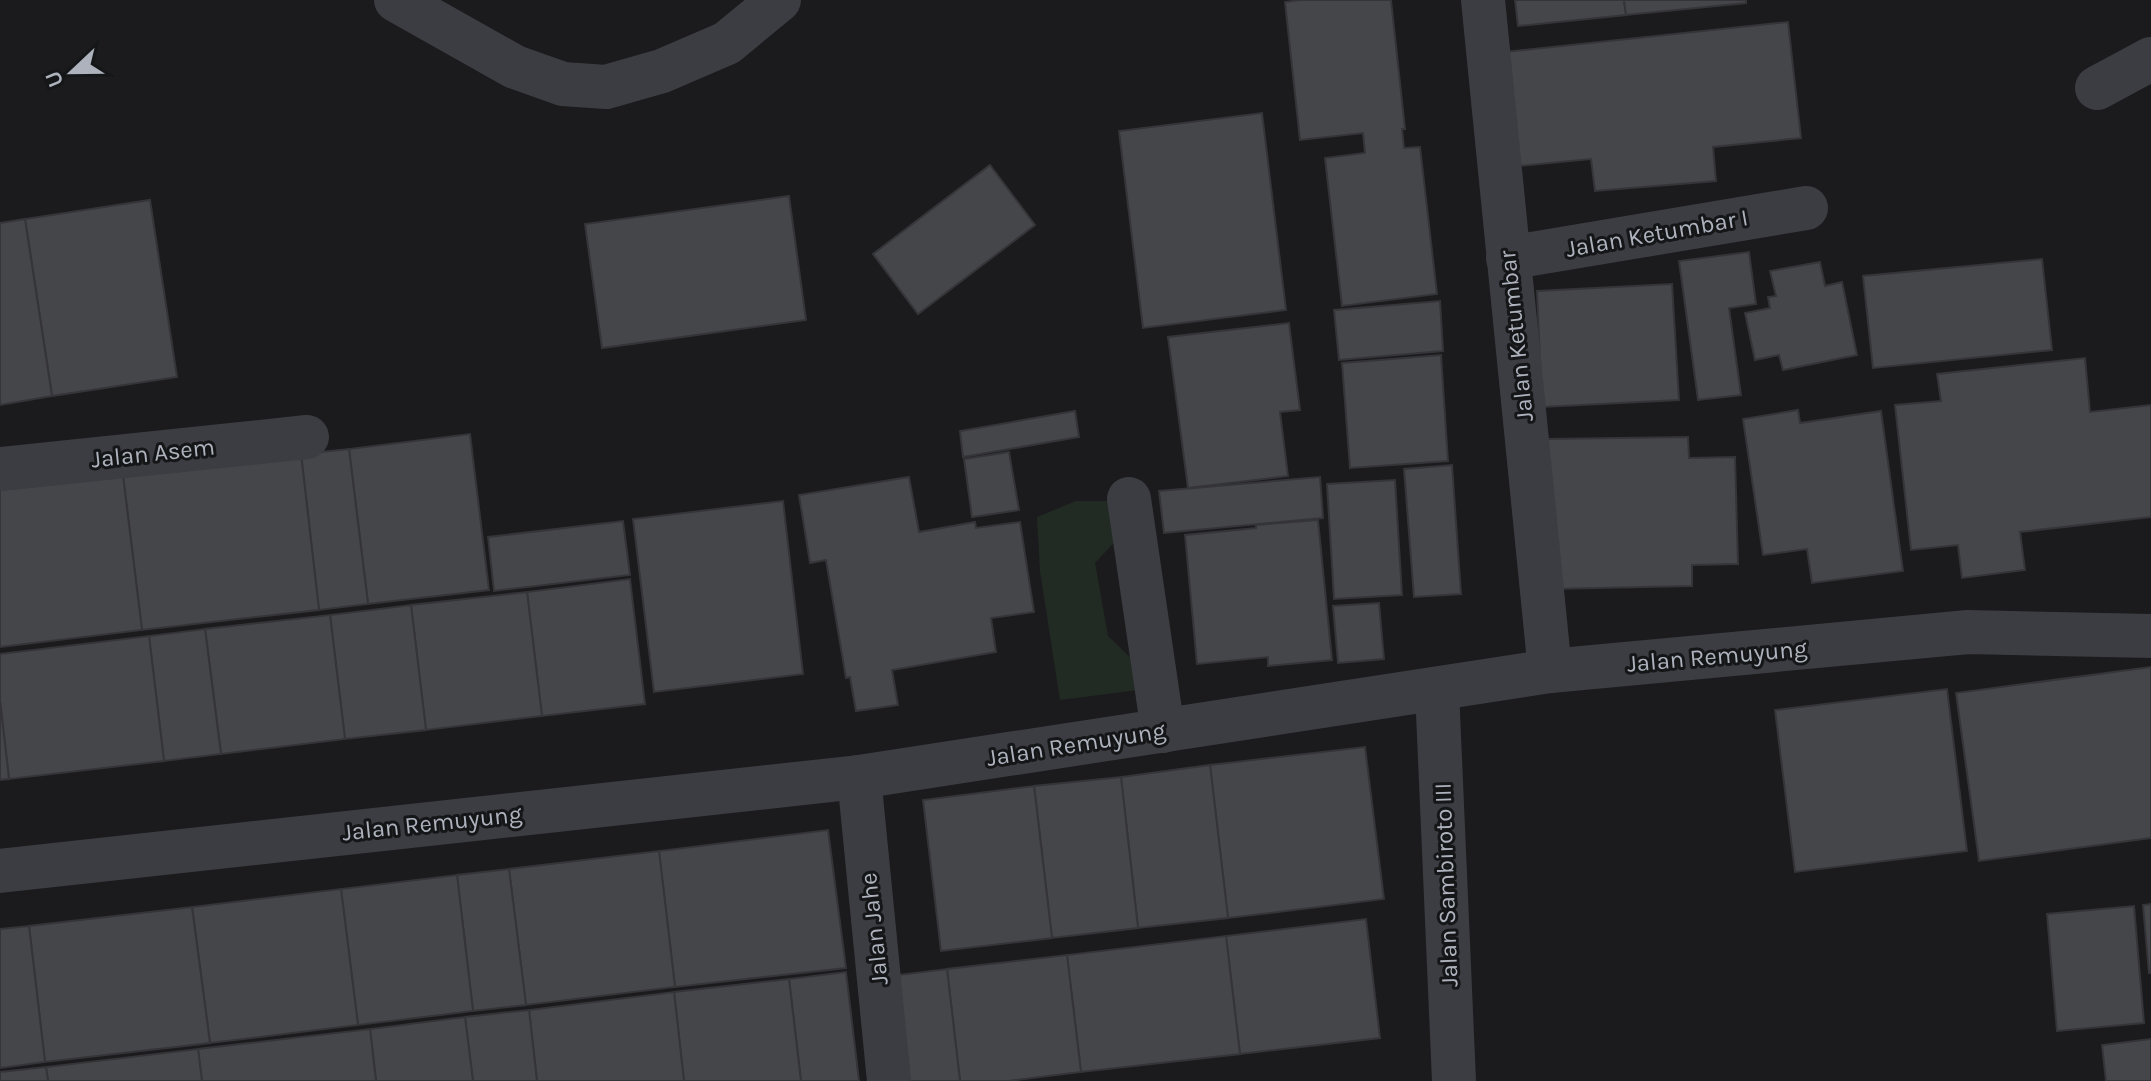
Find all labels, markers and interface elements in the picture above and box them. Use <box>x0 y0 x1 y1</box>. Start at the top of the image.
north arrow <box>32 32 112 112</box>
text: U <box>39 67 69 91</box>
street label: Jalan Ketumbar I <box>1564 203 1750 263</box>
street label: Jalan Ketumbar <box>1493 249 1539 423</box>
street label: Jalan Asem <box>90 433 216 473</box>
street label: Jalan Remuyung <box>1626 634 1809 678</box>
street label: Jalan Remuyung <box>985 716 1168 772</box>
street label: Jalan Sambiroto III <box>1428 782 1464 988</box>
street label: Jalan Remuyung <box>341 800 524 846</box>
street label: Jalan Jahe <box>854 871 894 987</box>

